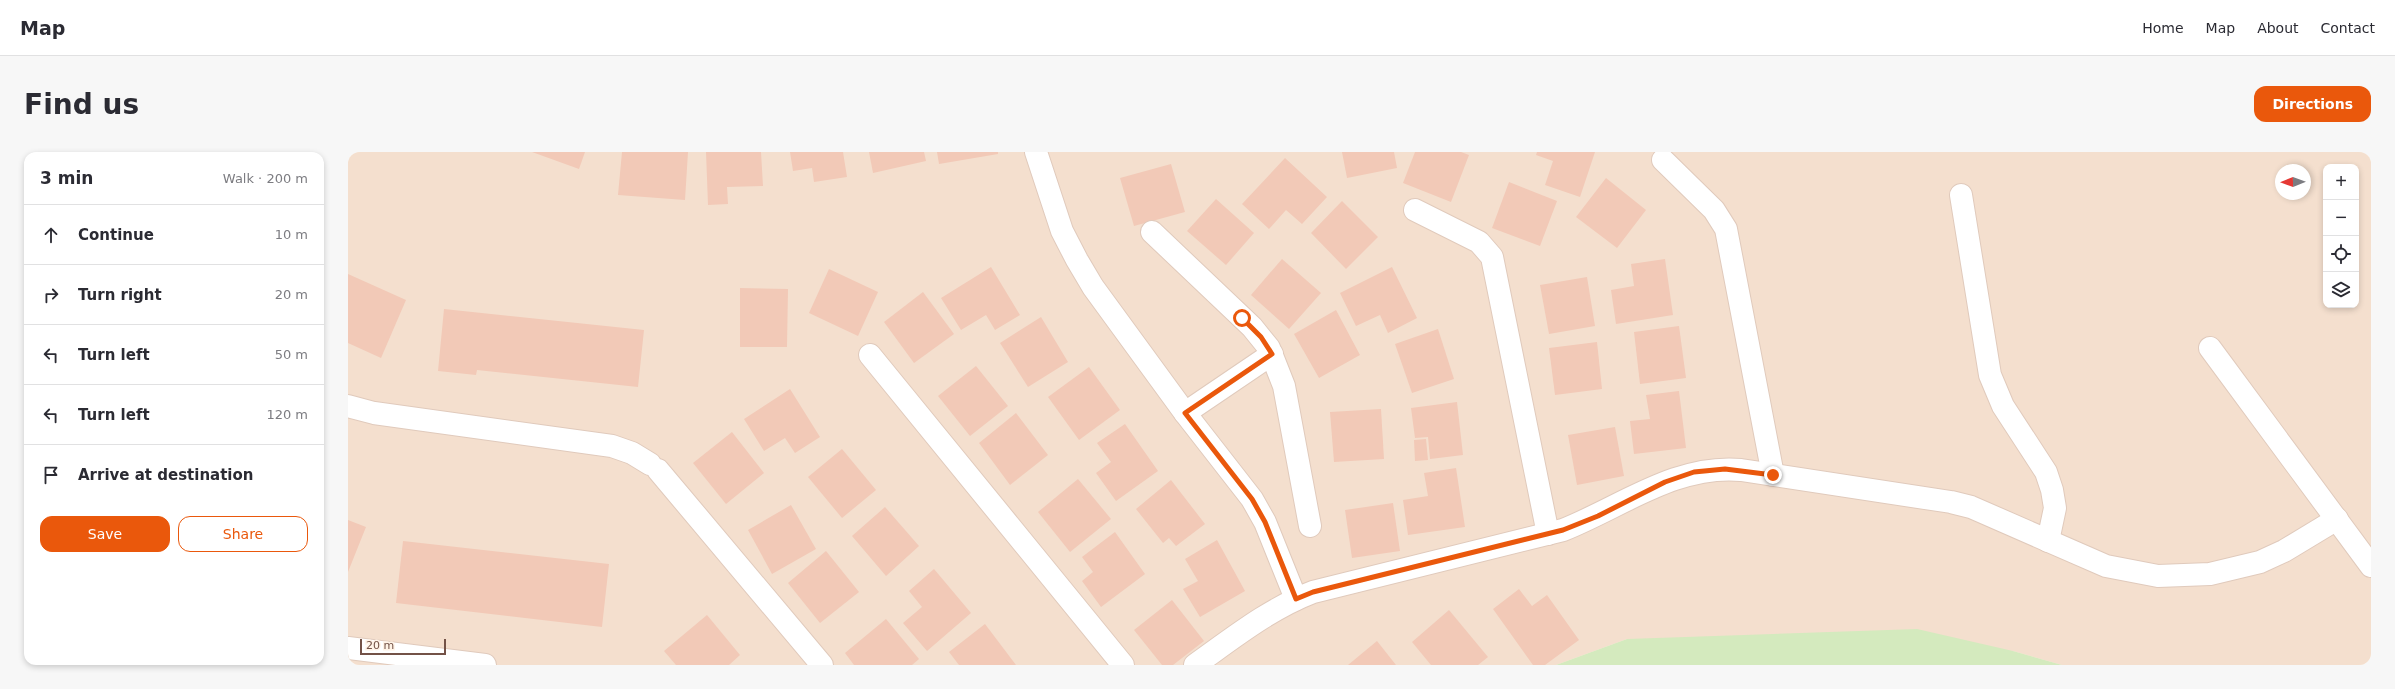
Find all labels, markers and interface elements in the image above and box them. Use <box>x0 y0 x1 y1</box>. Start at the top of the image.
text: Map <box>20 17 65 39</box>
text: Home <box>2142 20 2184 36</box>
text: Map <box>2206 20 2235 36</box>
text: About <box>2257 20 2299 36</box>
text: Contact <box>2321 20 2375 36</box>
button: Directions <box>2254 86 2371 122</box>
text: Find us <box>24 88 139 121</box>
north arrow <box>2275 164 2311 200</box>
map controls <box>2323 164 2359 308</box>
button: + <box>2323 164 2359 200</box>
text: 3 min <box>40 168 93 188</box>
text: Walk · 200 m <box>223 171 308 186</box>
button: − <box>2323 200 2359 236</box>
icon: ahead <box>40 224 62 246</box>
text: Continue <box>78 226 154 244</box>
text: 10 m <box>275 227 308 242</box>
button: locate <box>2323 236 2359 272</box>
button: layers <box>2323 272 2359 308</box>
icon: right <box>40 284 62 306</box>
text: Turn right <box>78 286 162 304</box>
text: 20 m <box>275 287 308 302</box>
route start <box>1233 309 1251 327</box>
icon: left <box>40 344 62 366</box>
text: Turn left <box>78 346 150 364</box>
text: 50 m <box>275 347 308 362</box>
icon: left <box>40 404 62 426</box>
text: Turn left <box>78 406 150 424</box>
text: 120 m <box>266 407 308 422</box>
icon: arrive <box>40 464 62 486</box>
text: Arrive at destination <box>78 466 253 484</box>
route end <box>1764 466 1782 484</box>
button: Save <box>40 516 170 552</box>
button: Share <box>178 516 308 552</box>
scale bar <box>360 637 446 656</box>
text: 20 m <box>366 639 394 652</box>

